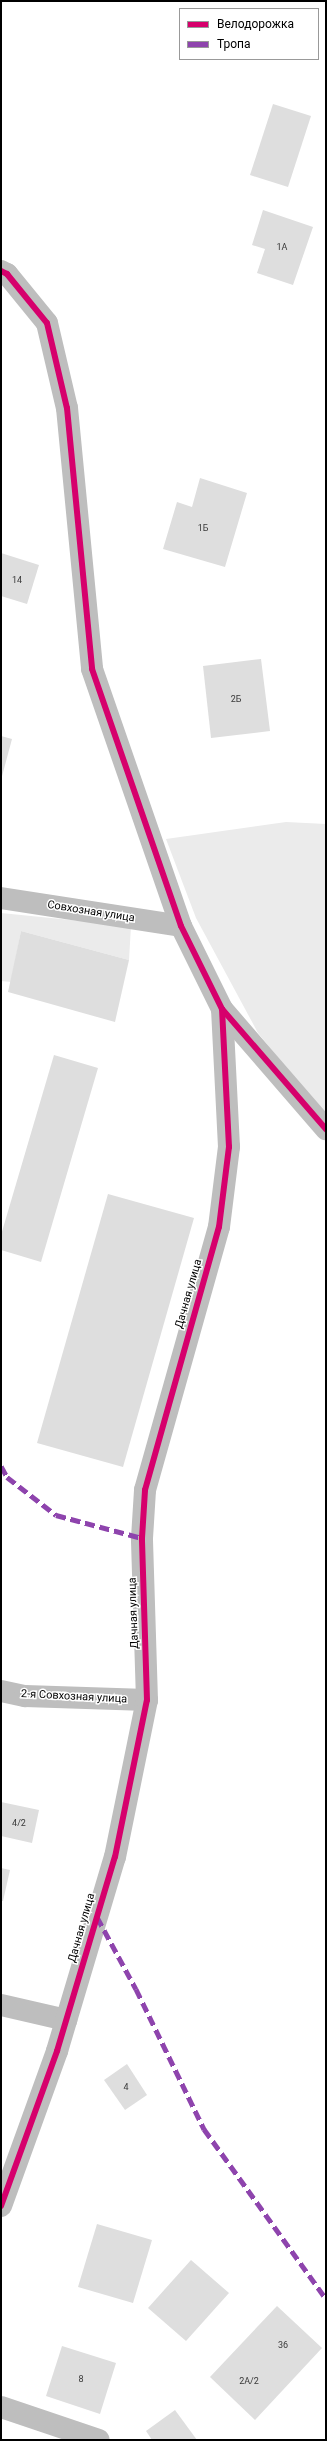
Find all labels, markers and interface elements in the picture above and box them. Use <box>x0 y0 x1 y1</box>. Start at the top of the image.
legend <box>179 8 319 60</box>
text: Велодорожка <box>217 17 294 31</box>
text: Тропа <box>217 37 251 51</box>
house number: 1А <box>277 242 287 252</box>
house number: 1Б <box>198 523 208 533</box>
house number: 14 <box>12 575 22 585</box>
house number: 2Б <box>231 694 241 704</box>
street label: Совхозная улица <box>46 899 136 925</box>
street label: Дачная улица <box>173 1258 205 1330</box>
street label: Дачная улица <box>126 1577 142 1649</box>
street label: 2-я Совхозная улица <box>21 1688 127 1706</box>
house number: 4/2 <box>12 1818 26 1828</box>
street label: Дачная улица <box>66 1892 98 1964</box>
house number: 4 <box>123 2082 129 2092</box>
house number: 36 <box>278 2340 288 2350</box>
house number: 8 <box>78 2374 84 2384</box>
house number: 2А/2 <box>239 2376 259 2386</box>

